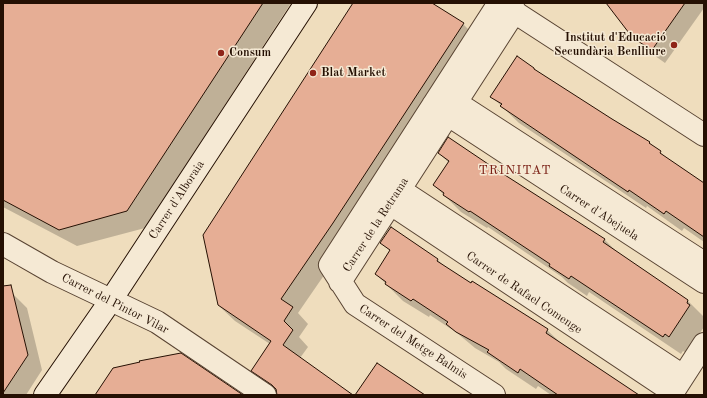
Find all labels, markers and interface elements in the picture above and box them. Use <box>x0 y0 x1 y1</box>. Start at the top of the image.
place label: Institut d'Educació Secundària Benlliure <box>554 31 666 59</box>
marker: Institut d'Educació Secundària Benlliure <box>669 40 679 50</box>
place label: Consum <box>229 46 271 60</box>
marker: Consum <box>216 48 226 58</box>
place label: Blat Market <box>321 66 386 80</box>
marker: Blat Market <box>308 68 318 78</box>
street label: Carrer d'Alboraia <box>146 158 208 242</box>
district label: TRINITAT <box>478 163 552 179</box>
street label: Carrer de la Retrama <box>340 175 412 275</box>
street label: Carrer d'Abejuela <box>556 182 642 244</box>
street label: Carrer de Rafael Comenge <box>463 249 585 337</box>
street label: Carrer del Pintor Vilar <box>59 271 171 337</box>
street label: Carrer del Metge Balmis <box>356 301 470 383</box>

